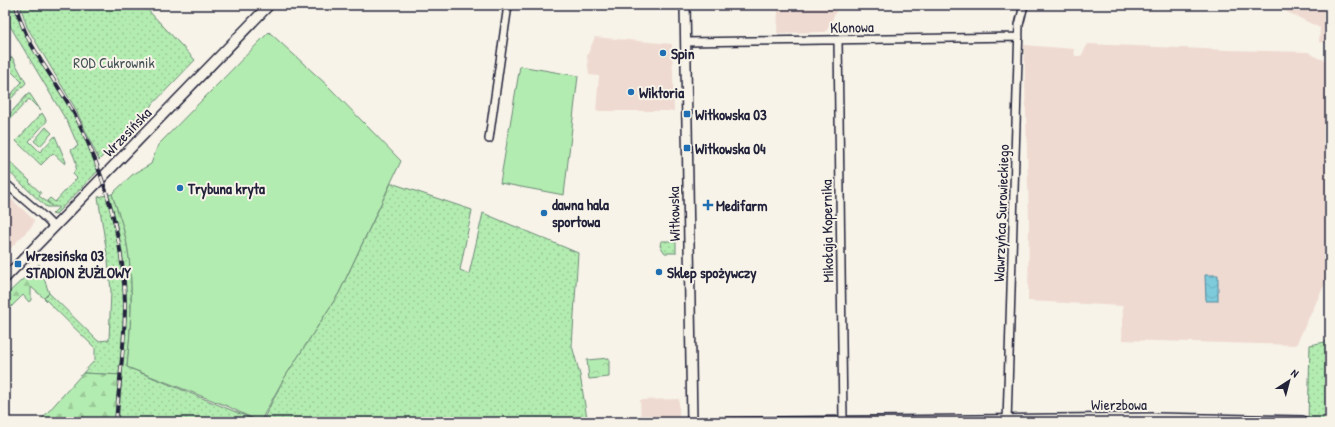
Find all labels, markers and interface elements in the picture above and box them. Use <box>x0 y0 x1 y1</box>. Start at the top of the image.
street label: Klonowa <box>830 16 874 38</box>
place label: Spin <box>671 43 695 65</box>
marker: Spin <box>658 48 668 58</box>
park label: ROD Cukrownik <box>73 52 155 73</box>
place label: Wiktoria <box>639 82 684 103</box>
marker: Wiktoria <box>626 87 636 97</box>
street label: Wrzesińska <box>98 103 156 161</box>
place label: Witkowska 03 <box>695 104 767 125</box>
marker: Witkowska 03 <box>682 109 692 119</box>
place label: Witkowska 04 <box>695 138 766 159</box>
marker: Witkowska 04 <box>682 143 692 153</box>
street label: Wawrzyńca Surowieckiego <box>988 144 1014 282</box>
place label: Trybuna kryta <box>187 178 265 200</box>
street label: Mikołaja Kopernika <box>816 179 838 283</box>
marker: Trybuna kryta <box>175 183 185 193</box>
street label: Witkowska <box>663 186 685 242</box>
place label: dawna hala sportowa <box>552 194 609 233</box>
place label: Medifarm <box>716 195 767 216</box>
marker: Medifarm <box>703 200 713 210</box>
marker: dawna hala sportowa <box>539 208 549 218</box>
place label: Wrzesińska 03 STADION ŻUŻLOWY <box>26 245 131 283</box>
marker: Wrzesińska 03 STADION ŻUŻLOWY <box>13 259 23 269</box>
place label: Sklep spożywczy <box>667 262 757 284</box>
marker: Sklep spożywczy <box>654 267 664 277</box>
north arrow <box>1269 361 1309 401</box>
text: N <box>1288 366 1301 380</box>
street label: Wierzbowa <box>1091 394 1147 415</box>

